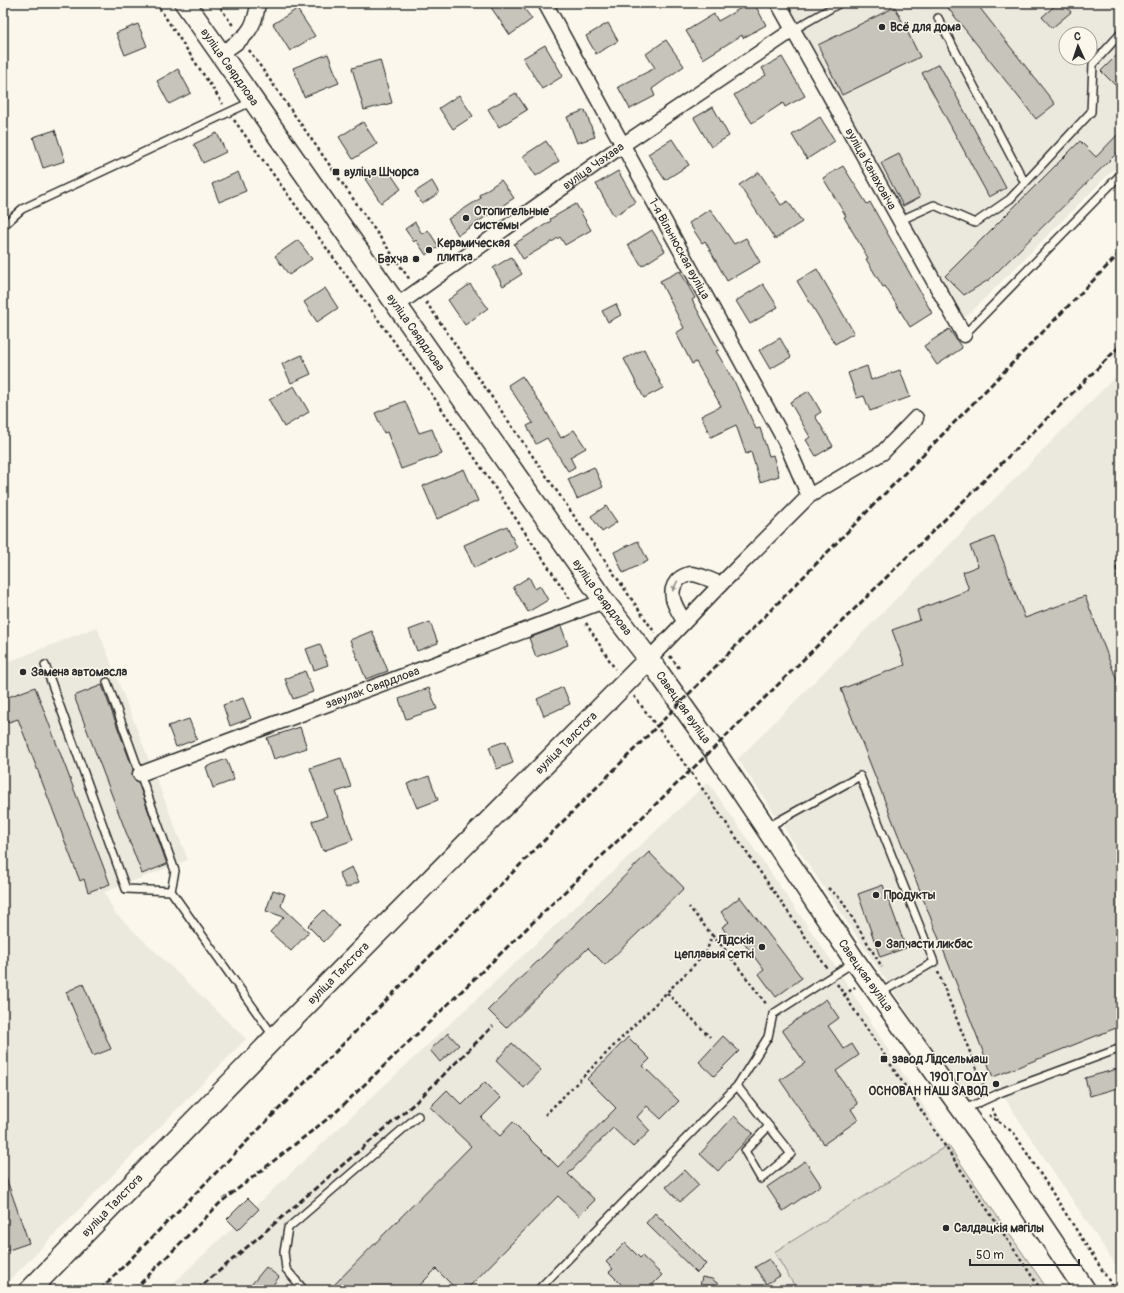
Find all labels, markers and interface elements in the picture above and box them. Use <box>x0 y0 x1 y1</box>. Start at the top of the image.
place label: Всё для дома <box>890 20 961 35</box>
marker: Всё для дома <box>877 22 887 32</box>
street label: вуліца Свярдлова <box>197 25 262 109</box>
north arrow <box>1058 26 1098 66</box>
text: С <box>1074 30 1081 43</box>
street label: вуліца Канаховіча <box>842 125 900 213</box>
street label: вуліца Чэхава <box>560 139 628 193</box>
place label: вуліца Шчорса <box>344 165 419 180</box>
marker: вуліца Шчорса <box>331 167 341 177</box>
street label: 1-я Вільнюская вуліца <box>645 196 713 302</box>
place label: Отопительные системы <box>473 204 550 233</box>
marker: Отопительные системы <box>461 213 471 223</box>
place label: Керамическая плитка <box>437 236 510 265</box>
marker: Керамическая плитка <box>424 245 434 255</box>
place label: Бахча <box>378 252 408 267</box>
marker: Бахча <box>411 254 421 264</box>
street label: вуліца Свярдлова <box>383 291 448 375</box>
street label: вуліца Свярдлова <box>569 556 635 639</box>
one-way arrow <box>672 580 678 592</box>
street label: завулак Свярдлова <box>323 663 422 712</box>
place label: Замена автомасла <box>31 665 128 680</box>
marker: Замена автомасла <box>18 667 28 677</box>
street label: Савецкая вуліца <box>652 669 714 747</box>
street label: вуліца Талстога <box>532 709 601 778</box>
place label: Продукты <box>884 888 936 903</box>
marker: Продукты <box>871 890 881 900</box>
place label: Лідскія цеплавыя сеткі <box>674 933 754 962</box>
street label: Савецкая вуліца <box>835 937 896 1015</box>
place label: Запчасти ликбас <box>886 937 973 952</box>
street label: вуліца Талстога <box>304 939 373 1008</box>
marker: Запчасти ликбас <box>873 939 883 949</box>
marker: Лідскія цеплавыя сеткі <box>757 942 767 952</box>
place label: завод Лідсельмаш <box>892 1052 988 1067</box>
marker: завод Лідсельмаш <box>879 1054 889 1064</box>
place label: 1901 ΓΟΔΥ ОСНОВАН НАШ ЗАВОД <box>869 1070 989 1099</box>
marker: 1901 ΓΟΔΥ ОСНОВАН НАШ ЗАВОД <box>991 1079 1001 1089</box>
street label: вуліца Талстога <box>79 1171 147 1240</box>
place label: Салдацкія магілы <box>954 1221 1044 1236</box>
marker: Салдацкія магілы <box>941 1223 951 1233</box>
scale bar <box>970 1241 1079 1267</box>
text: 50 m <box>976 1248 1004 1263</box>

